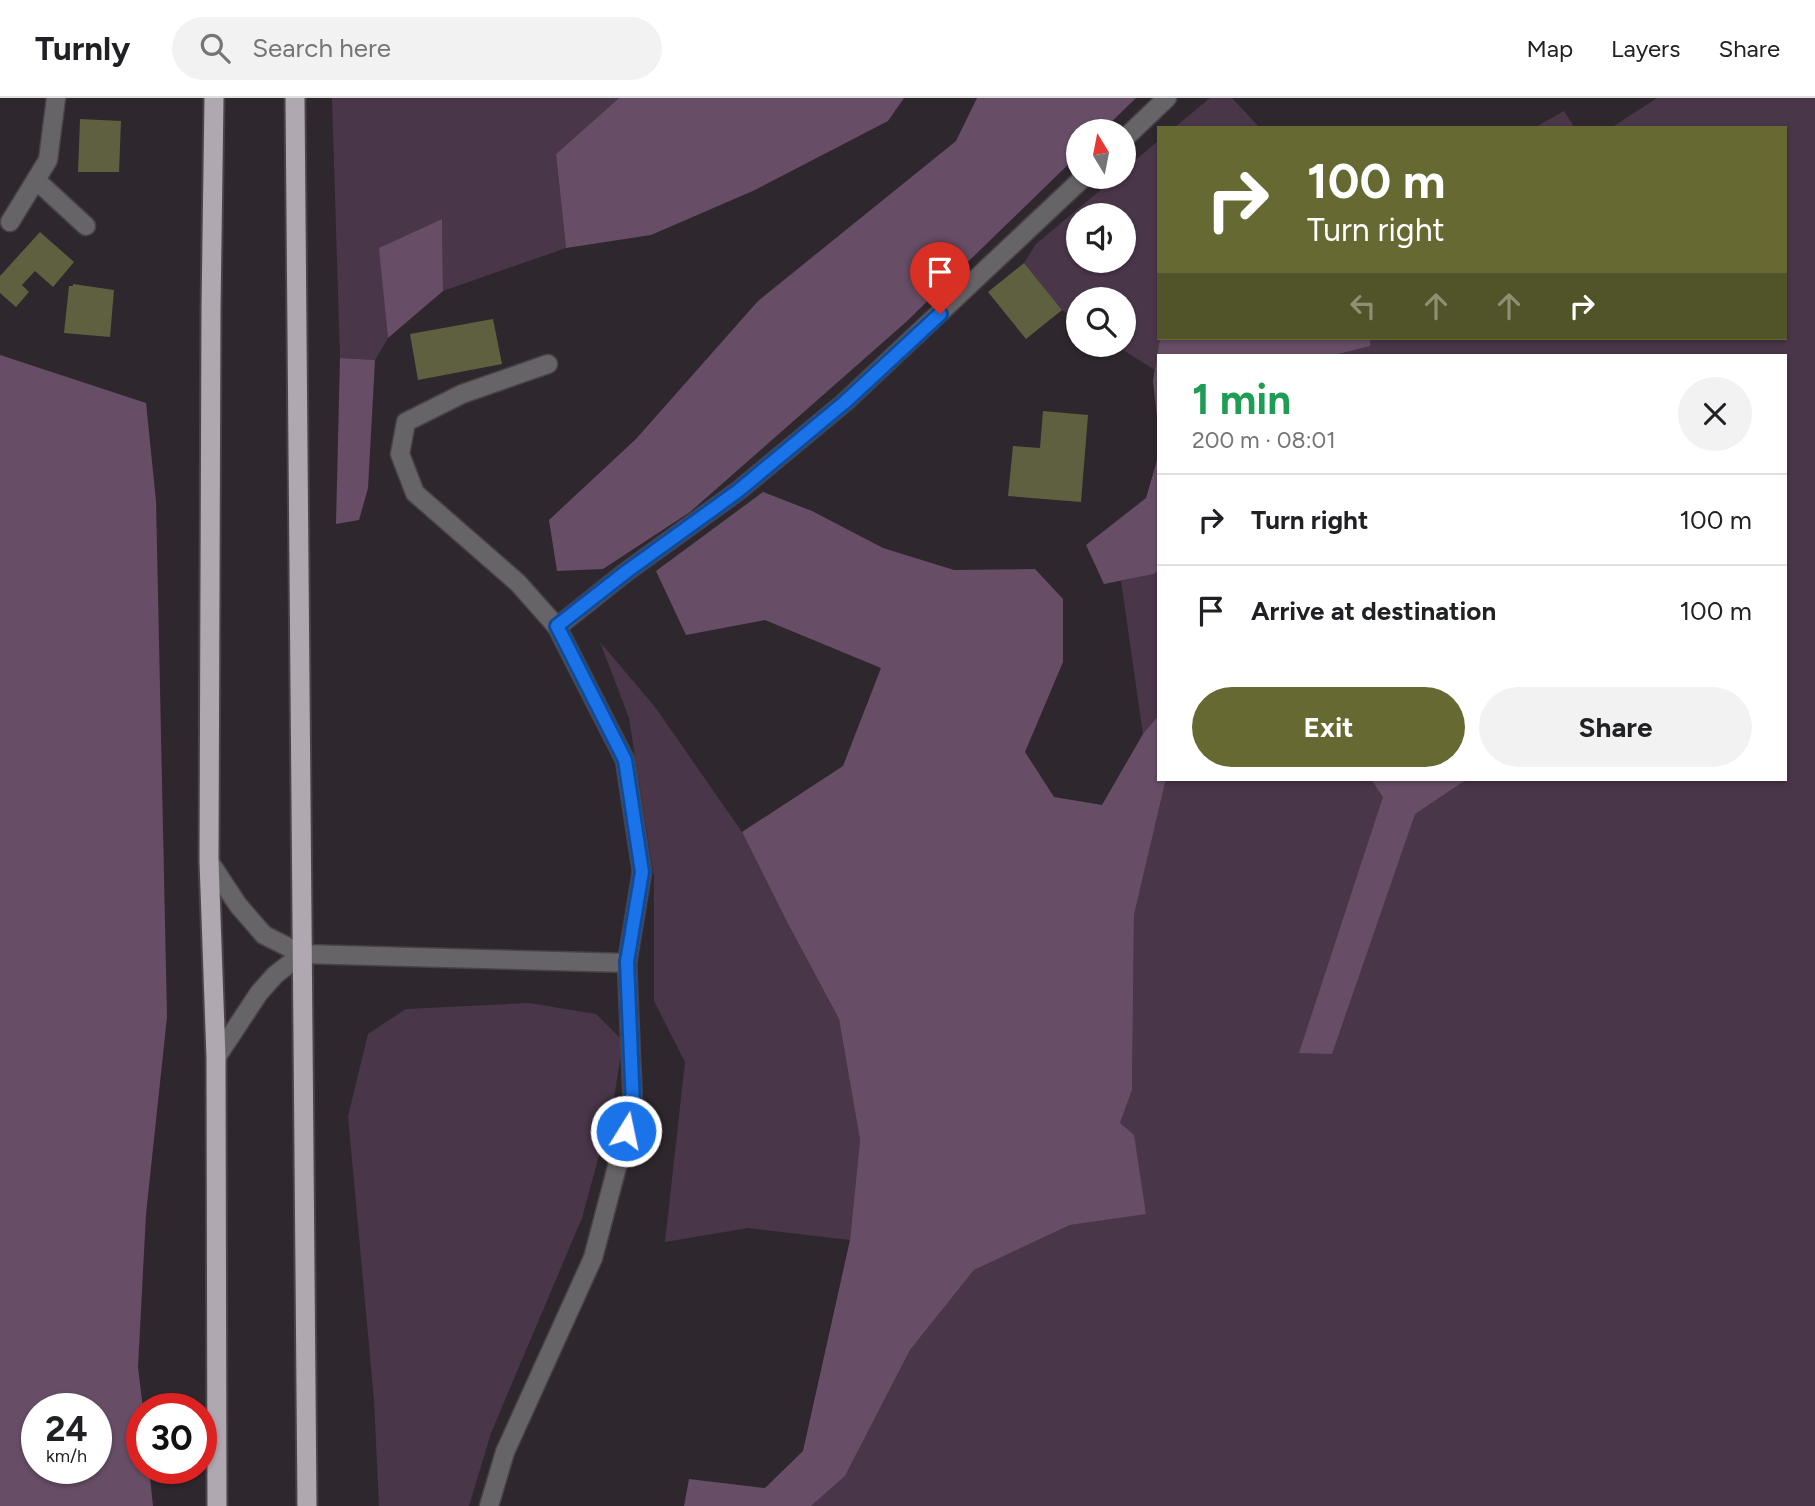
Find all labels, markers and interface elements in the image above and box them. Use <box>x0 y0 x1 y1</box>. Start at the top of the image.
search box <box>172 17 662 80</box>
text: Turnly <box>35 29 130 68</box>
icon: search <box>196 29 234 67</box>
text: Search here <box>252 32 391 64</box>
text: Map <box>1526 34 1573 63</box>
text: Layers <box>1611 34 1680 63</box>
text: Share <box>1718 34 1780 63</box>
north arrow <box>1066 119 1136 189</box>
map controls <box>1066 119 1136 357</box>
text: 100 m <box>1307 151 1446 210</box>
icon: right <box>1192 154 1283 245</box>
button: sound <box>1066 203 1136 273</box>
text: Turn right <box>1307 211 1445 249</box>
pin <box>910 242 970 314</box>
icon: arrive <box>921 253 959 291</box>
button: search <box>1066 287 1136 357</box>
icon: left <box>1344 287 1382 325</box>
icon: ahead <box>1417 287 1455 325</box>
icon: ahead <box>1490 287 1528 325</box>
icon: right <box>1563 287 1601 325</box>
text: 1 min <box>1192 374 1291 425</box>
button: close <box>1678 377 1752 451</box>
text: 200 m · 08:01 <box>1192 426 1336 454</box>
icon: right <box>1192 501 1230 539</box>
text: Turn right <box>1251 504 1368 536</box>
text: 100 m <box>1679 504 1752 536</box>
icon: arrive <box>1192 592 1230 630</box>
text: Arrive at destination <box>1251 595 1496 627</box>
text: 100 m <box>1679 595 1752 627</box>
button: Exit <box>1192 687 1465 767</box>
button: Share <box>1479 687 1752 767</box>
position arrow <box>589 1094 663 1168</box>
speed limit sign: 30 <box>126 1393 217 1484</box>
text: 24 <box>45 1408 88 1450</box>
text: km/h <box>46 1445 87 1467</box>

